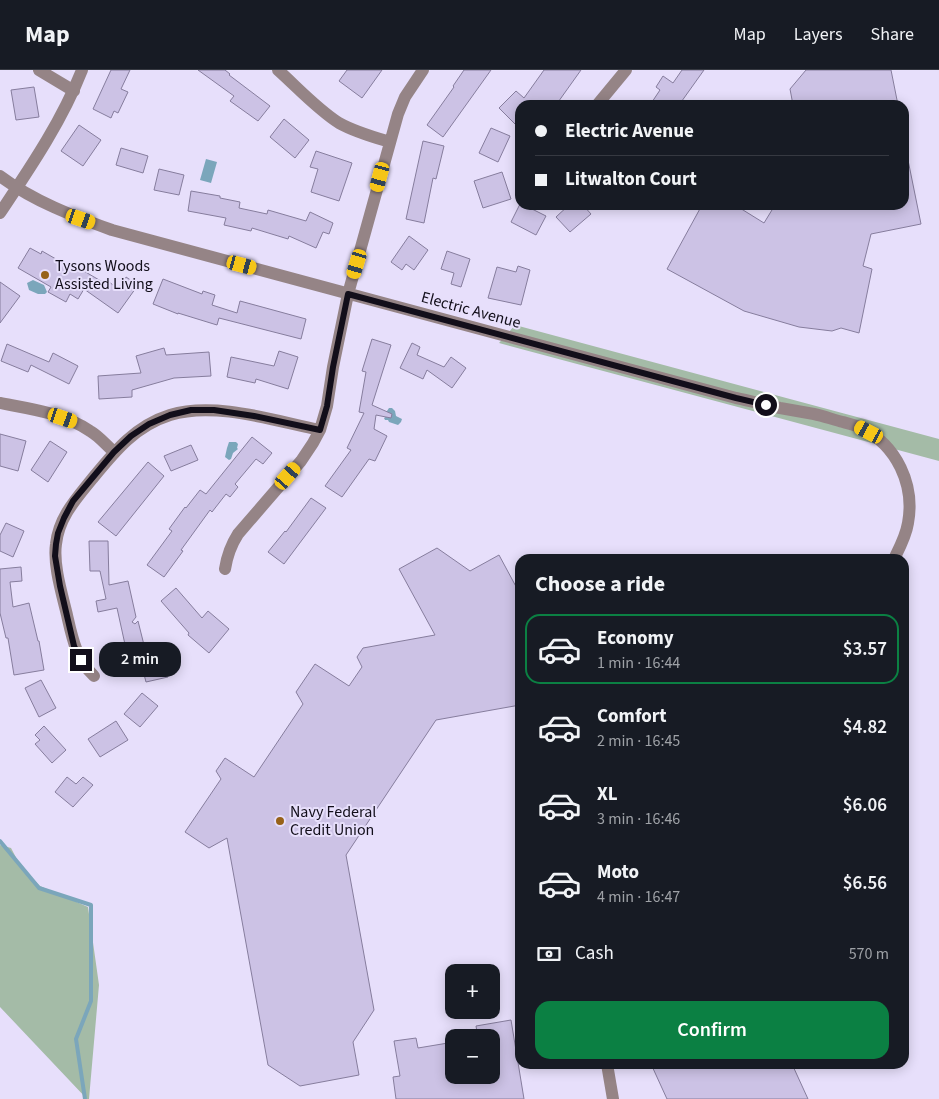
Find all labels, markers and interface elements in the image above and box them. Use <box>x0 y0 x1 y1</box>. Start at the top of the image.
text: Map <box>25 17 70 52</box>
text: Map <box>734 22 766 47</box>
text: Layers <box>794 22 843 47</box>
text: Share <box>871 22 914 47</box>
text: Electric Avenue <box>565 118 694 145</box>
car <box>368 161 391 193</box>
text: Litwalton Court <box>565 166 697 193</box>
car <box>64 207 97 231</box>
car <box>345 247 368 281</box>
car <box>225 254 258 276</box>
place label: Tysons Woods Assisted Living <box>55 255 153 295</box>
marker: Tysons Woods Assisted Living <box>39 269 51 281</box>
street label: Electric Avenue <box>419 286 523 334</box>
route start <box>755 394 777 416</box>
car <box>46 406 79 430</box>
car <box>852 418 885 446</box>
car <box>272 460 303 492</box>
text: Choose a ride <box>535 568 665 600</box>
text: Economy <box>597 625 674 652</box>
icon: car <box>537 627 582 672</box>
text: $3.57 <box>843 636 887 663</box>
callout: 2 min <box>98 642 181 678</box>
text: 2 min <box>121 648 159 670</box>
route end <box>70 649 92 671</box>
text: 1 min · 16:44 <box>597 652 680 674</box>
text: Comfort <box>597 703 667 730</box>
icon: car <box>537 705 582 750</box>
text: $4.82 <box>843 714 887 741</box>
text: 2 min · 16:45 <box>597 730 680 752</box>
text: XL <box>597 781 618 808</box>
icon: car <box>537 783 582 828</box>
text: $6.06 <box>843 792 887 819</box>
place label: Navy Federal Credit Union <box>290 801 376 841</box>
text: 3 min · 16:46 <box>597 808 680 830</box>
marker: Navy Federal Credit Union <box>274 815 286 827</box>
text: Moto <box>597 859 639 886</box>
icon: car <box>537 861 582 906</box>
text: $6.56 <box>843 870 887 897</box>
text: 4 min · 16:47 <box>597 886 680 908</box>
icon: cash <box>535 940 563 968</box>
text: Cash <box>575 940 614 967</box>
text: 570 m <box>849 943 889 965</box>
map controls <box>445 964 500 1084</box>
button: + <box>445 964 500 1019</box>
button: Confirm <box>535 1001 889 1059</box>
button: − <box>445 1029 500 1084</box>

